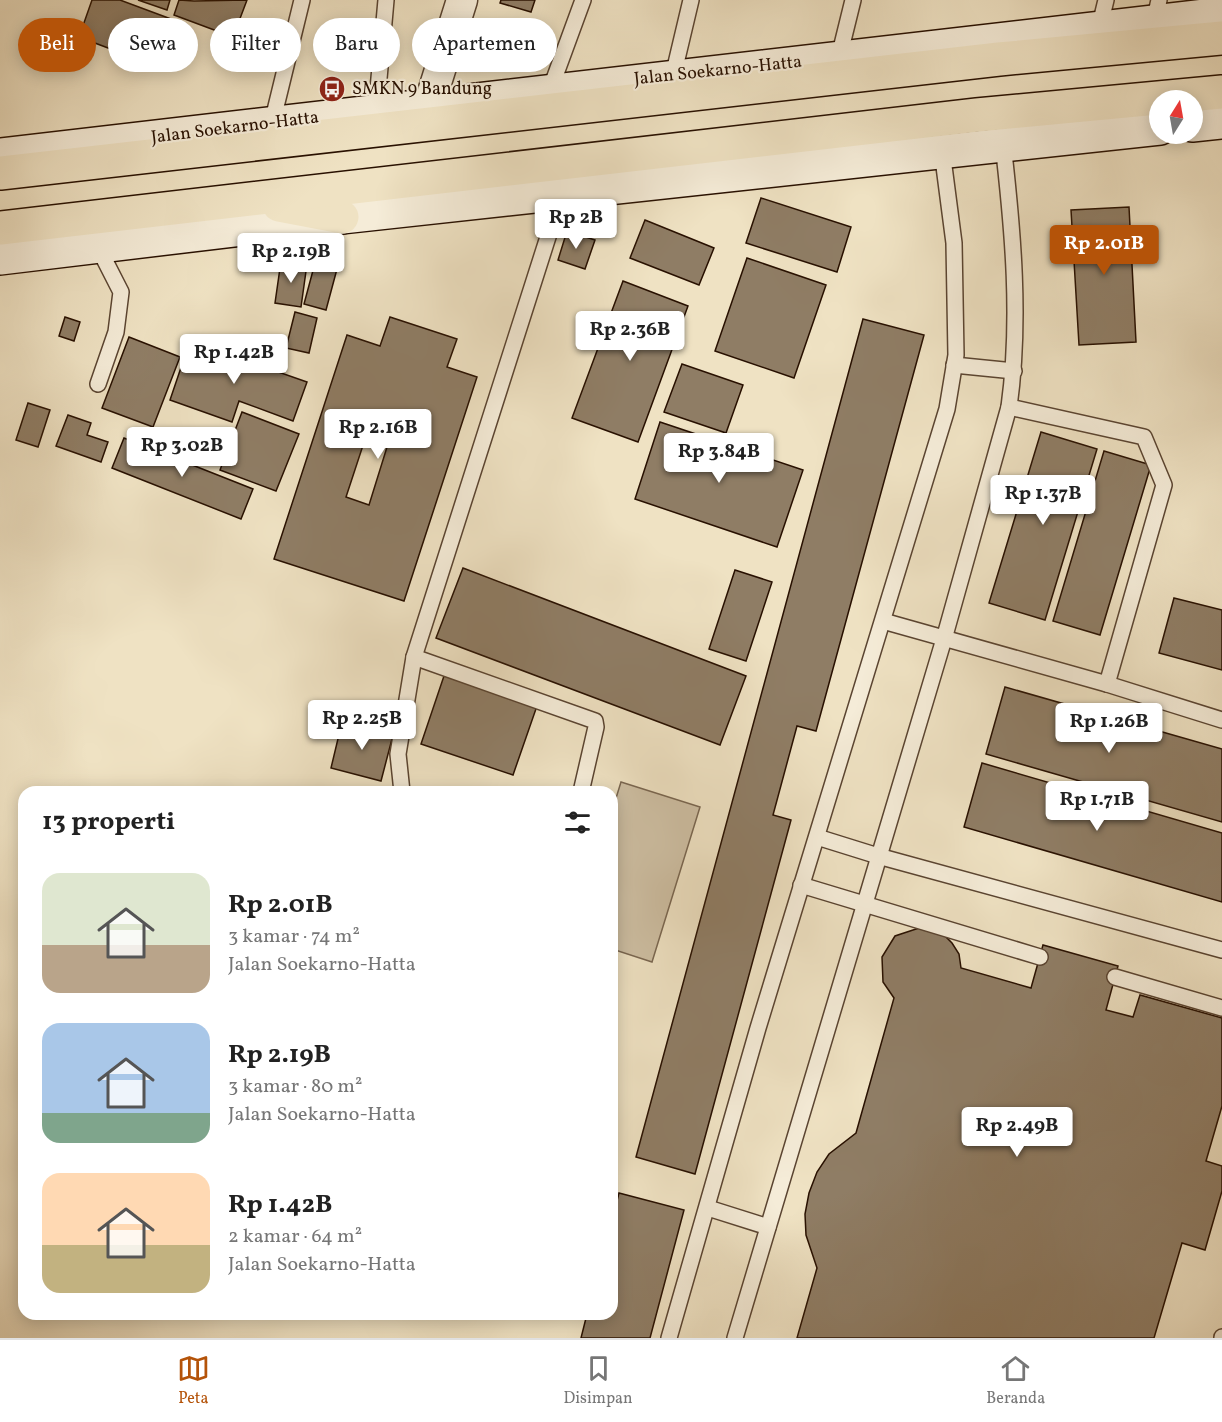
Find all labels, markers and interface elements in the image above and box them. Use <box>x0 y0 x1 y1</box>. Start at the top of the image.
chip: Beli <box>18 18 96 72</box>
chip: Sewa <box>108 18 198 72</box>
chip: Filter <box>210 18 301 72</box>
chip: Baru <box>313 18 400 72</box>
chip: Apartemen <box>412 18 557 72</box>
street label: Jalan Soekarno-Hatta <box>633 50 803 92</box>
bus stop icon: SMKN 9 Bandung <box>317 74 347 104</box>
place label: SMKN 9 Bandung <box>352 77 492 102</box>
north arrow <box>1149 90 1203 144</box>
map controls <box>1149 90 1203 144</box>
street label: Jalan Soekarno-Hatta <box>150 105 320 151</box>
pin: Rp 2B <box>534 199 618 250</box>
text: Rp 2B <box>549 204 603 232</box>
pin: Rp 2.01B <box>1042 225 1166 276</box>
text: Rp 2.01B <box>1064 230 1144 258</box>
pin: Rp 2.19B <box>229 233 353 284</box>
text: Rp 2.19B <box>251 238 331 266</box>
pin: Rp 2.36B <box>568 311 692 362</box>
text: Rp 2.36B <box>590 316 670 344</box>
pin: Rp 1.42B <box>172 334 296 385</box>
text: Rp 1.42B <box>194 339 274 367</box>
pin: Rp 2.16B <box>316 409 440 460</box>
text: Rp 2.16B <box>338 414 418 442</box>
pin: Rp 3.02B <box>120 427 244 478</box>
text: Rp 3.02B <box>141 432 223 460</box>
pin: Rp 3.84B <box>657 433 781 484</box>
text: Rp 3.84B <box>678 438 760 466</box>
pin: Rp 1.37B <box>981 475 1105 526</box>
text: Rp 1.37B <box>1004 480 1082 508</box>
pin: Rp 2.25B <box>300 700 424 751</box>
pin: Rp 1.26B <box>1047 703 1171 754</box>
text: Rp 2.25B <box>322 705 402 733</box>
text: Rp 1.26B <box>1069 708 1149 736</box>
pin: Rp 1.71B <box>1035 781 1159 832</box>
text: Rp 1.71B <box>1060 786 1134 814</box>
text: 13 properti <box>42 804 175 840</box>
icon: filters <box>561 806 594 839</box>
text: Rp 2.01B <box>228 887 333 923</box>
icon: home <box>90 897 162 969</box>
text: 3 kamar · 74 m² <box>228 923 360 951</box>
text: Jalan Soekarno-Hatta <box>228 951 416 979</box>
text: Rp 2.19B <box>228 1037 331 1073</box>
icon: home <box>90 1047 162 1119</box>
text: 3 kamar · 80 m² <box>228 1073 362 1101</box>
text: Jalan Soekarno-Hatta <box>228 1101 416 1129</box>
pin: Rp 2.49B <box>955 1107 1079 1158</box>
text: Rp 2.49B <box>976 1112 1058 1140</box>
text: Rp 1.42B <box>228 1187 332 1223</box>
icon: home <box>90 1197 162 1269</box>
text: 2 kamar · 64 m² <box>228 1223 362 1251</box>
text: Jalan Soekarno-Hatta <box>228 1251 416 1279</box>
tab: Peta <box>177 1352 210 1410</box>
tab: Disimpan <box>564 1352 633 1410</box>
tab: Beranda <box>986 1352 1045 1410</box>

